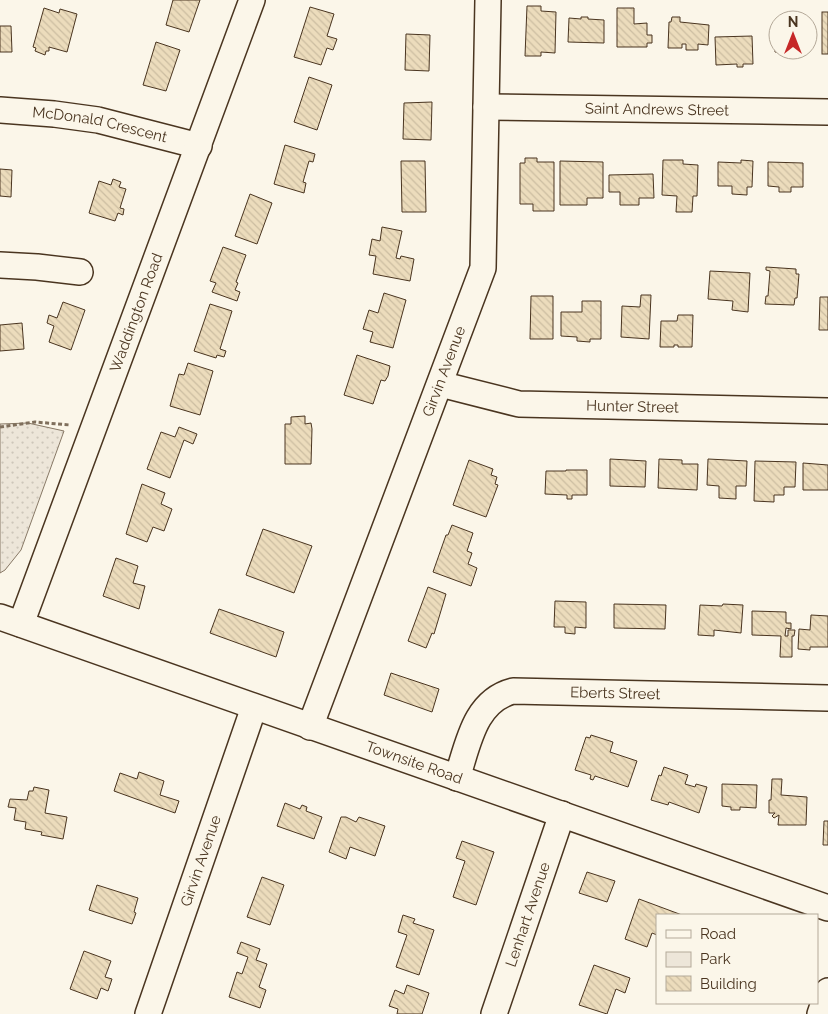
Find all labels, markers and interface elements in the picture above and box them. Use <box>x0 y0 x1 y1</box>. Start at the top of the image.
north arrow <box>768 10 818 60</box>
text: N <box>788 14 798 30</box>
street label: Saint Andrews Street <box>585 99 729 120</box>
street label: McDonald Crescent <box>32 103 169 146</box>
street label: Waddington Road <box>106 251 166 375</box>
street label: Girvin Avenue <box>419 323 469 419</box>
street label: Hunter Street <box>586 397 679 417</box>
street label: Eberts Street <box>570 683 661 703</box>
street label: Townsite Road <box>363 737 465 788</box>
street label: Girvin Avenue <box>177 813 225 909</box>
street label: Lenhart Avenue <box>502 860 554 969</box>
legend <box>656 914 818 1004</box>
text: Road <box>700 925 736 943</box>
text: Park <box>700 950 731 968</box>
text: Building <box>700 975 757 993</box>

